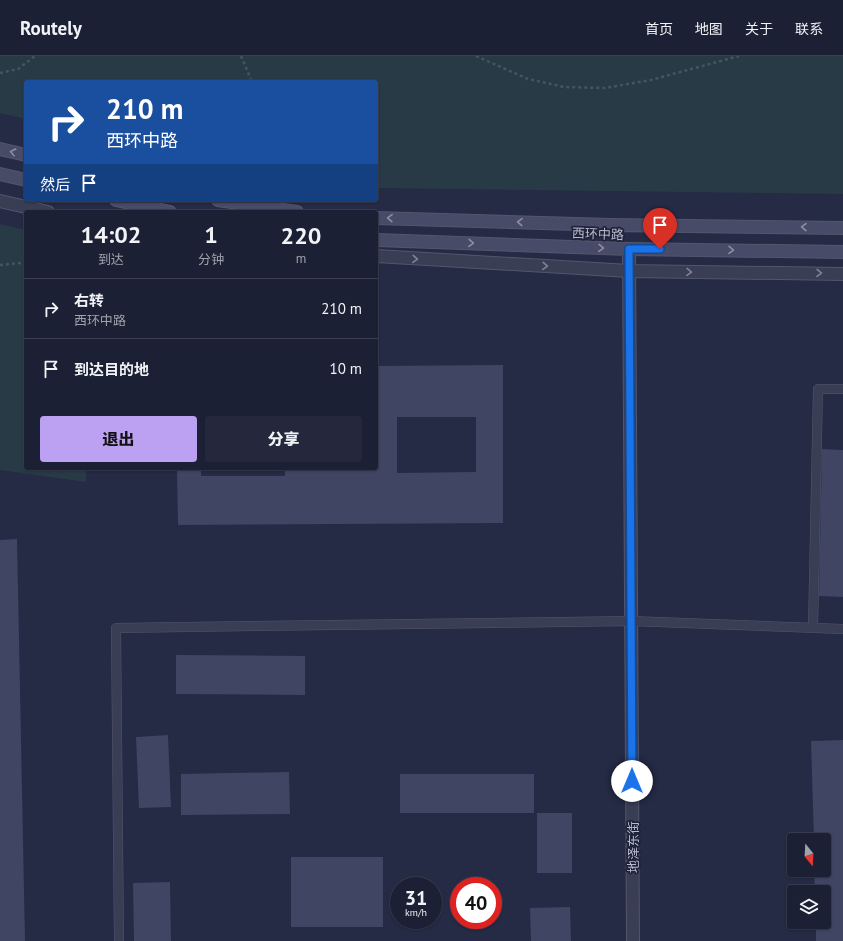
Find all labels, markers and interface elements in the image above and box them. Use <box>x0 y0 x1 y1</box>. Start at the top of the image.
text: Routely <box>20 16 82 40</box>
text: 首页 <box>645 20 673 38</box>
text: 地图 <box>695 20 723 38</box>
text: 关于 <box>745 20 773 38</box>
text: 联系 <box>795 20 823 38</box>
text: 210 m <box>106 90 183 127</box>
icon: right <box>40 96 92 148</box>
text: 西环中路 <box>106 129 178 152</box>
one-way arrow <box>10 148 17 157</box>
icon: arrive <box>78 172 100 194</box>
text: 然后 <box>40 175 70 194</box>
pin <box>643 208 677 249</box>
one-way arrow <box>387 214 393 222</box>
icon: arrive <box>649 214 671 236</box>
one-way arrow <box>517 218 523 226</box>
text: 14:02 <box>81 219 141 250</box>
text: 1 <box>204 219 218 250</box>
text: 220 <box>281 220 321 251</box>
one-way arrow <box>801 223 807 231</box>
street label: 西环中路 <box>572 225 624 243</box>
one-way arrow <box>468 239 474 248</box>
one-way arrow <box>598 244 604 252</box>
one-way arrow <box>728 246 734 254</box>
text: m <box>296 250 306 267</box>
text: 到达 <box>98 251 124 268</box>
text: 分钟 <box>198 251 224 268</box>
one-way arrow <box>412 254 418 263</box>
one-way arrow <box>542 262 548 270</box>
one-way arrow <box>686 268 692 276</box>
one-way arrow <box>816 269 822 278</box>
text: 右转 <box>74 291 104 310</box>
icon: right <box>40 298 62 320</box>
text: 210 m <box>321 299 362 318</box>
text: 西环中路 <box>74 312 126 329</box>
icon: arrive <box>40 358 62 380</box>
text: 10 m <box>329 359 362 378</box>
text: 到达目的地 <box>74 360 149 379</box>
button: 退出 <box>40 416 197 462</box>
button: 分享 <box>205 416 362 462</box>
position arrow <box>611 760 653 802</box>
street label: 地泽东街 <box>625 821 642 873</box>
north arrow <box>787 833 831 877</box>
map controls <box>787 833 831 929</box>
speed limit sign: 40 <box>450 877 502 929</box>
text: 31 <box>405 885 427 911</box>
button: layers <box>787 885 831 929</box>
text: km/h <box>405 906 427 919</box>

